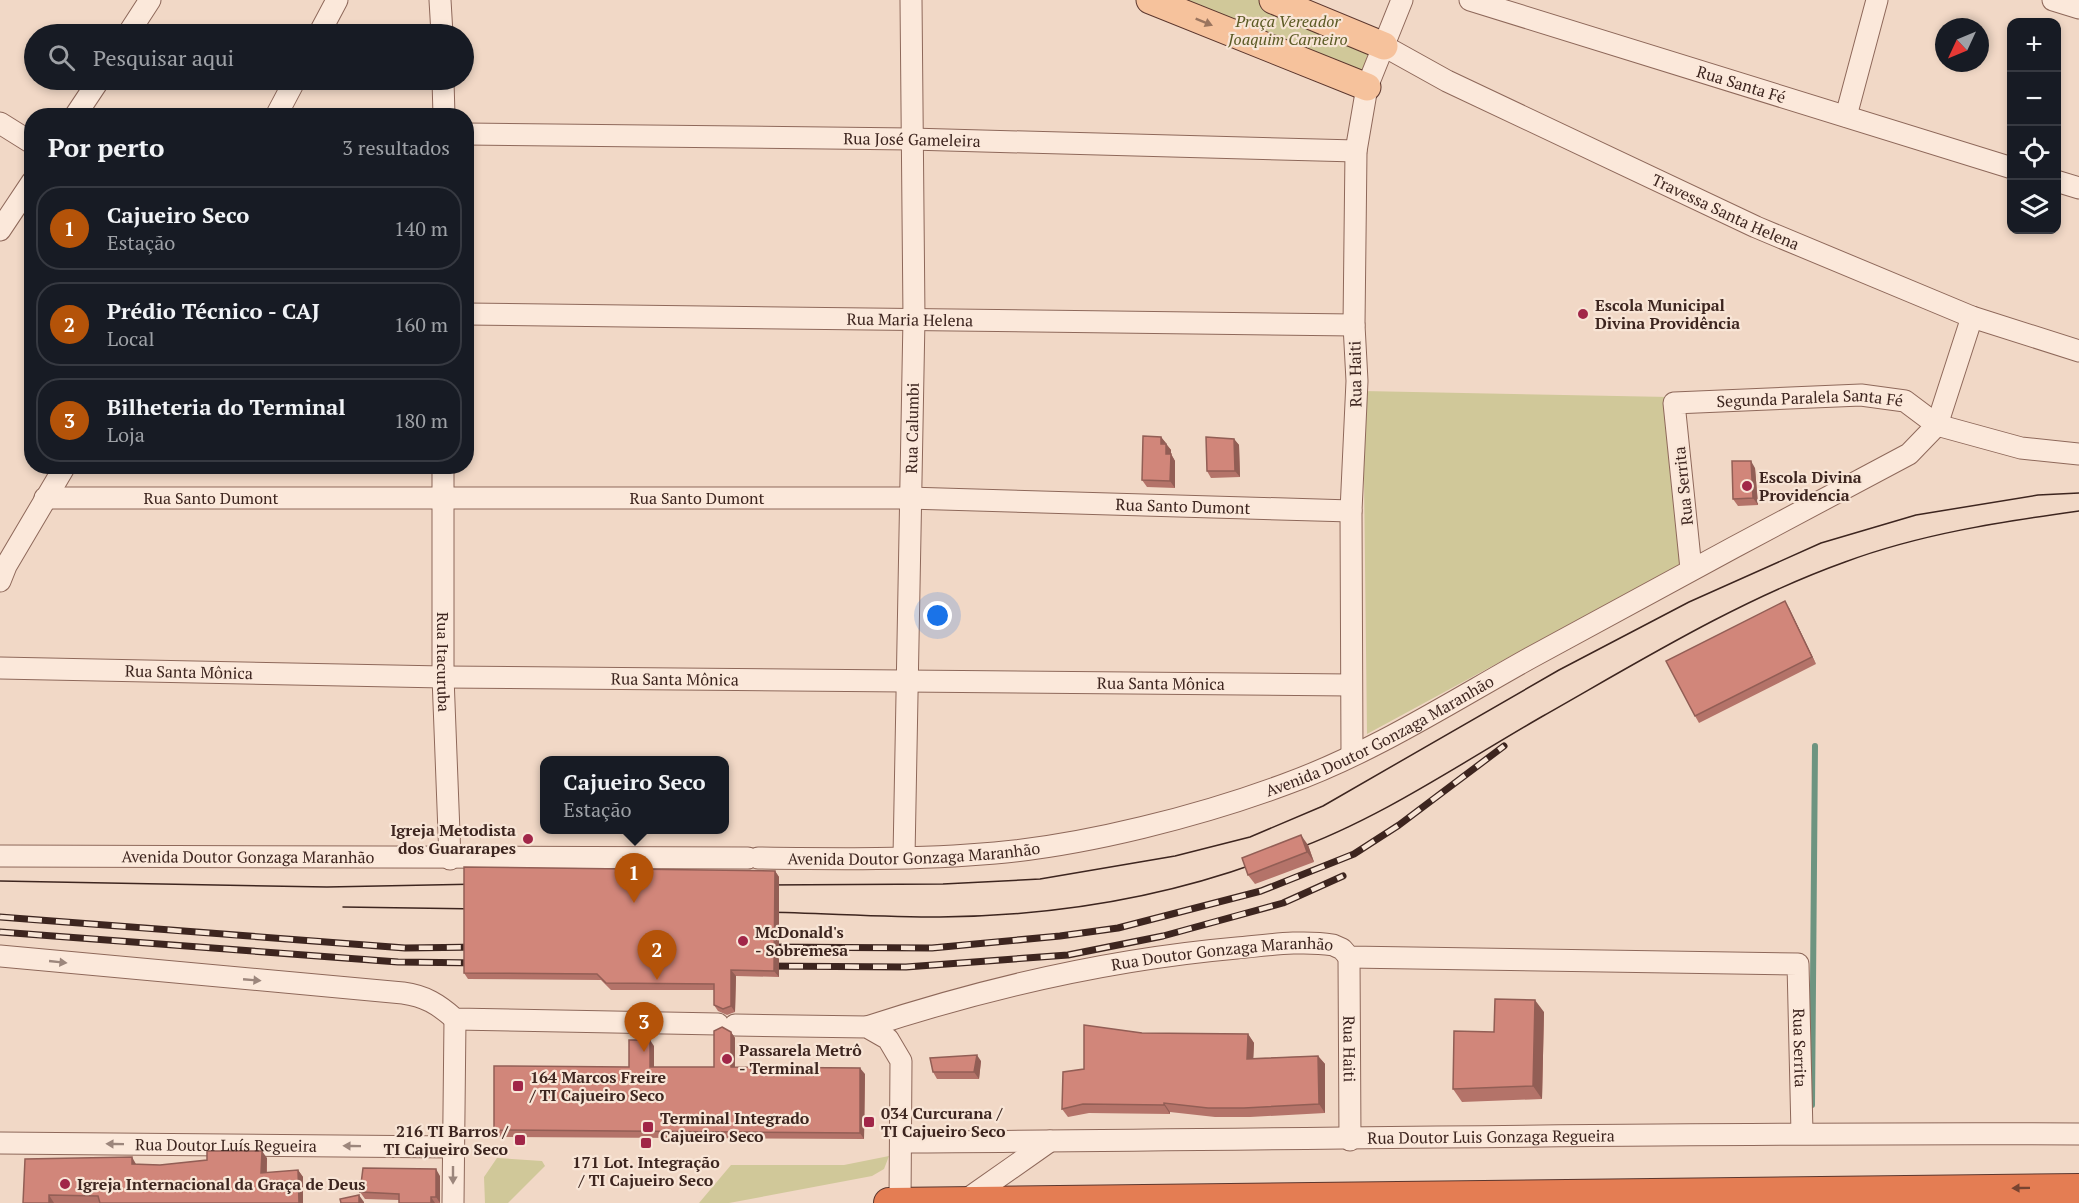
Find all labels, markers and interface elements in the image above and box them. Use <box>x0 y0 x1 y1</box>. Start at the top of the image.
park label: Praça Vereador Joaquim Carneiro <box>1227 10 1348 50</box>
one-way arrow <box>1195 18 1213 27</box>
north arrow <box>1935 18 1989 72</box>
map controls <box>2007 18 2061 234</box>
button: + <box>2007 18 2061 72</box>
search box <box>24 24 474 90</box>
icon: search <box>45 41 78 74</box>
text: Pesquisar aqui <box>93 43 234 72</box>
street label: Rua Santa Fé <box>1694 60 1789 108</box>
button: − <box>2007 72 2061 126</box>
button: locate <box>2007 126 2061 180</box>
street label: Rua José Gameleira <box>843 127 981 152</box>
text: Por perto <box>48 130 164 164</box>
text: 3 resultados <box>342 134 450 161</box>
street label: Travessa Santa Helena <box>1648 168 1803 255</box>
button: layers <box>2007 180 2061 234</box>
text: Cajueiro Seco <box>107 200 249 229</box>
text: 1 <box>64 215 75 242</box>
text: 140 m <box>394 215 448 242</box>
text: Estação <box>107 229 175 256</box>
place label: Escola Municipal Divina Providência <box>1595 294 1740 334</box>
text: Prédio Técnico - CAJ <box>107 296 320 325</box>
marker: Escola Municipal Divina Providência <box>1576 307 1590 321</box>
street label: Rua Maria Helena <box>847 308 973 331</box>
text: 2 <box>64 311 75 338</box>
text: 160 m <box>394 311 448 338</box>
text: Local <box>107 325 154 352</box>
street label: Rua Haiti <box>1343 340 1367 408</box>
street label: Rua Calumbi <box>900 382 924 474</box>
street label: Segunda Paralela Santa Fé <box>1716 384 1905 412</box>
text: Bilheteria do Terminal <box>107 392 346 421</box>
text: 3 <box>64 407 75 434</box>
text: 180 m <box>394 407 448 434</box>
text: Loja <box>107 421 145 448</box>
street label: Rua Serrita <box>1668 446 1698 526</box>
place label: Escola Divina Providencia <box>1759 466 1862 506</box>
marker: Escola Divina Providencia <box>1740 479 1754 493</box>
street label: Rua Santo Dumont <box>144 487 279 509</box>
street label: Rua Santo Dumont <box>630 487 765 509</box>
street label: Rua Santo Dumont <box>1115 493 1251 519</box>
your location <box>923 601 952 630</box>
street label: Rua Itacuruba <box>432 612 455 712</box>
street label: Rua Santa Mônica <box>125 660 253 684</box>
street label: Rua Santa Mônica <box>611 667 739 691</box>
street label: Avenida Doutor Gonzaga Maranhão <box>1262 670 1498 802</box>
street label: Rua Santa Mônica <box>1097 672 1225 695</box>
popup <box>540 756 729 834</box>
text: Cajueiro Seco <box>563 767 706 796</box>
text: Estação <box>563 796 632 823</box>
place label: Igreja Metodista dos Guararapes <box>390 819 516 859</box>
marker: Igreja Metodista dos Guararapes <box>521 832 535 846</box>
street label: Avenida Doutor Gonzaga Maranhão <box>787 837 1042 870</box>
street label: Avenida Doutor Gonzaga Maranhão <box>122 845 375 868</box>
pin: 1 <box>614 854 654 903</box>
place label: McDonald's - Sobremesa <box>755 921 848 961</box>
pin: 2 <box>638 930 676 980</box>
street label: Rua Doutor Gonzaga Maranhão <box>1109 932 1335 976</box>
marker: McDonald's - Sobremesa <box>736 934 750 948</box>
one-way arrow <box>49 957 68 967</box>
one-way arrow <box>243 975 262 985</box>
pin: 3 <box>624 1002 664 1052</box>
street label: Rua Serrita <box>1788 1008 1812 1088</box>
street label: Rua Haiti <box>1338 1016 1361 1083</box>
place label: Passarela Metrô - Terminal <box>739 1039 862 1079</box>
marker: Passarela Metrô - Terminal <box>720 1052 734 1066</box>
place label: 164 Marcos Freire / TI Cajueiro Seco <box>529 1066 667 1106</box>
marker: 164 Marcos Freire / TI Cajueiro Seco <box>511 1079 525 1093</box>
place label: 034 Curcurana / TI Cajueiro Seco <box>881 1102 1006 1142</box>
place label: Terminal Integrado Cajueiro Seco <box>660 1107 810 1147</box>
marker: 034 Curcurana / TI Cajueiro Seco <box>862 1115 876 1129</box>
place label: 216 TI Barros / TI Cajueiro Seco <box>383 1120 509 1160</box>
marker: Terminal Integrado Cajueiro Seco <box>641 1120 655 1134</box>
street label: Rua Doutor Luis Gonzaga Regueira <box>1367 1124 1615 1149</box>
street label: Rua Doutor Luís Regueira <box>135 1133 317 1157</box>
marker: 216 TI Barros / TI Cajueiro Seco <box>513 1133 527 1147</box>
marker: 171 Lot. Integração / TI Cajueiro Seco <box>639 1136 653 1150</box>
one-way arrow <box>106 1139 125 1149</box>
one-way arrow <box>343 1141 362 1151</box>
place label: 171 Lot. Integração / TI Cajueiro Seco <box>572 1151 720 1191</box>
one-way arrow <box>448 1165 458 1184</box>
place label: Igreja Internacional da Graça de Deus <box>77 1173 366 1195</box>
marker: Igreja Internacional da Graça de Deus <box>58 1177 72 1191</box>
one-way arrow <box>2011 1183 2030 1193</box>

